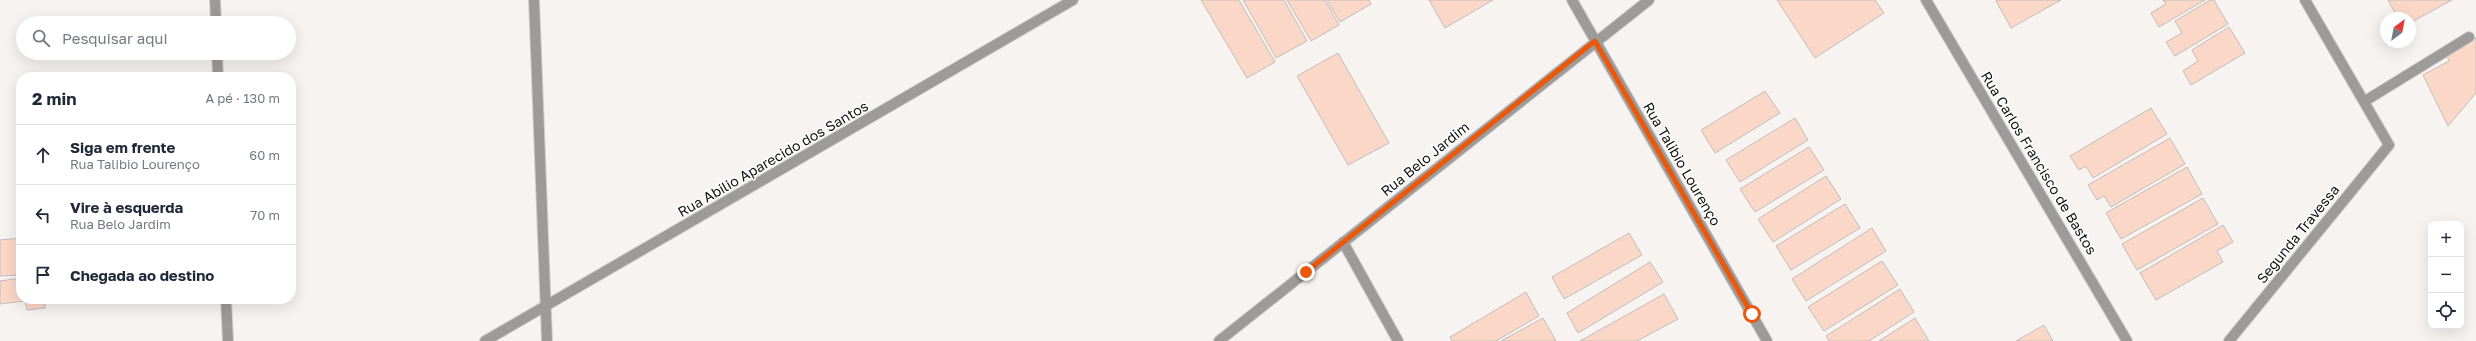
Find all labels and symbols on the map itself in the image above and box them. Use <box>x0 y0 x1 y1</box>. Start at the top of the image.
north arrow <box>2380 12 2416 48</box>
street label: Rua Carlos Francisco de Bastos <box>1978 68 2101 257</box>
street label: Rua Abilio Aparecido dos Santos <box>675 97 871 220</box>
street label: Rua Talibio Lourenço <box>1640 99 1725 229</box>
street label: Rua Belo Jardim <box>1377 118 1472 199</box>
street label: Segunda Travessa <box>2253 181 2342 286</box>
route end <box>1297 263 1315 281</box>
route start <box>1743 305 1761 323</box>

